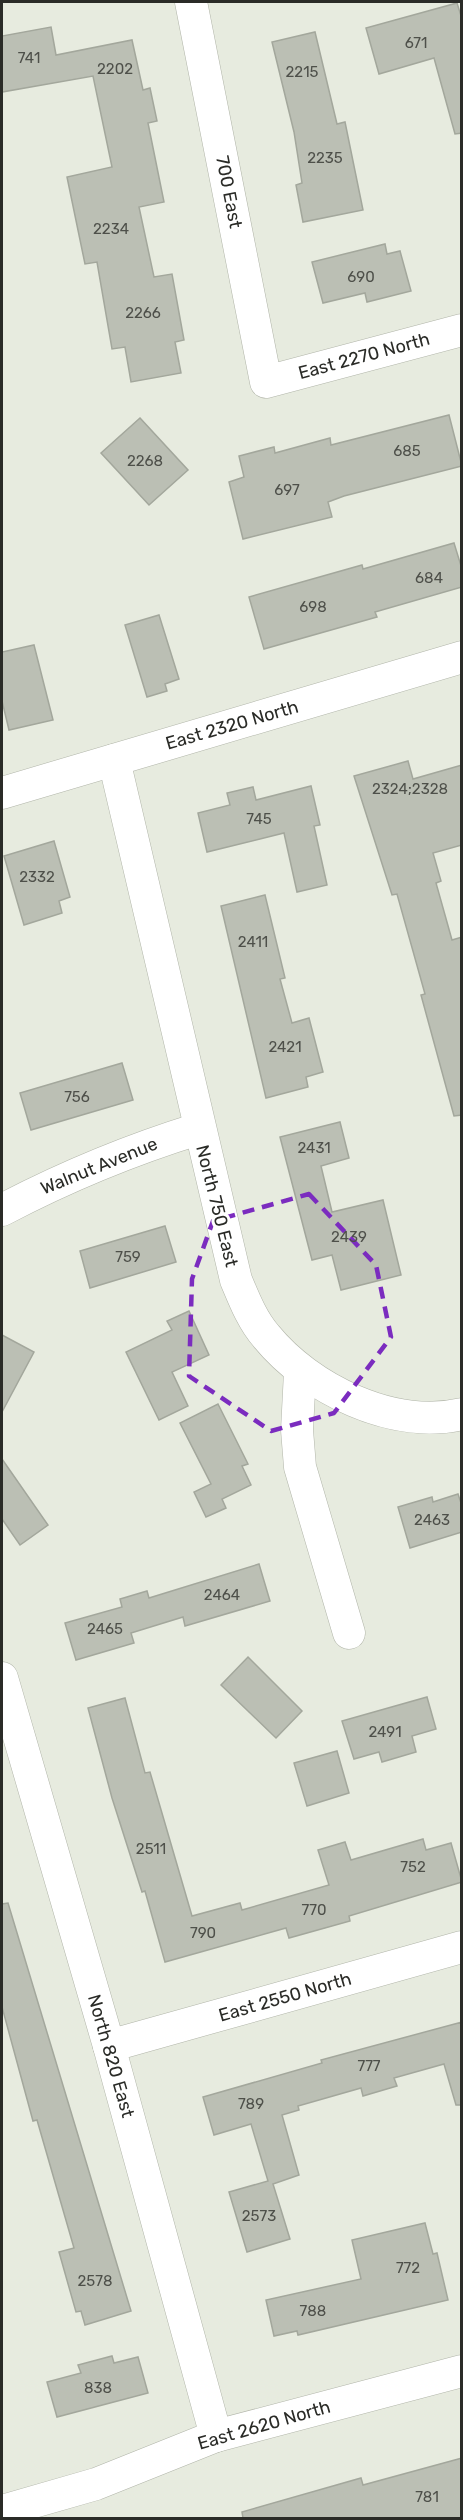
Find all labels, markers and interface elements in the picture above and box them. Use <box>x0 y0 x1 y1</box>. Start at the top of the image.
house number: 671 <box>405 34 427 52</box>
house number: 741 <box>18 49 40 67</box>
house number: 2202 <box>97 60 133 78</box>
house number: 2215 <box>286 63 319 81</box>
house number: 2235 <box>307 149 343 167</box>
street label: 700 East <box>211 154 247 230</box>
house number: 2234 <box>93 220 129 238</box>
house number: 690 <box>347 268 375 286</box>
house number: 2266 <box>125 304 161 322</box>
street label: East 2270 North <box>296 328 432 384</box>
house number: 685 <box>393 442 421 460</box>
house number: 2268 <box>127 452 163 470</box>
house number: 697 <box>274 481 300 499</box>
house number: 684 <box>415 569 443 587</box>
house number: 698 <box>299 598 327 616</box>
street label: East 2320 North <box>163 696 301 754</box>
house number: 2324;2328 <box>372 780 448 798</box>
house number: 745 <box>246 810 272 828</box>
house number: 2332 <box>19 868 55 886</box>
house number: 2411 <box>238 933 268 951</box>
house number: 2421 <box>268 1038 302 1056</box>
house number: 756 <box>64 1088 90 1106</box>
street label: Walnut Avenue <box>37 1133 161 1199</box>
house number: 2431 <box>297 1139 331 1157</box>
street label: North 750 East <box>191 1143 243 1269</box>
house number: 2439 <box>331 1228 367 1246</box>
house number: 759 <box>115 1248 141 1266</box>
house number: 2463 <box>414 1511 450 1529</box>
house number: 2464 <box>204 1586 240 1604</box>
house number: 2465 <box>87 1620 123 1638</box>
house number: 2491 <box>368 1723 402 1741</box>
house number: 2511 <box>136 1840 166 1858</box>
house number: 752 <box>400 1858 426 1876</box>
house number: 770 <box>302 1901 326 1919</box>
house number: 790 <box>190 1924 216 1942</box>
street label: East 2550 North <box>216 1968 354 2026</box>
street label: North 820 East <box>83 1992 139 2120</box>
house number: 777 <box>357 2057 381 2075</box>
house number: 789 <box>238 2095 264 2113</box>
house number: 2573 <box>242 2207 276 2225</box>
house number: 772 <box>396 2259 420 2277</box>
house number: 2578 <box>78 2272 112 2290</box>
house number: 788 <box>300 2302 326 2320</box>
house number: 838 <box>84 2379 112 2397</box>
street label: East 2620 North <box>195 2396 333 2454</box>
house number: 781 <box>415 2488 439 2506</box>

